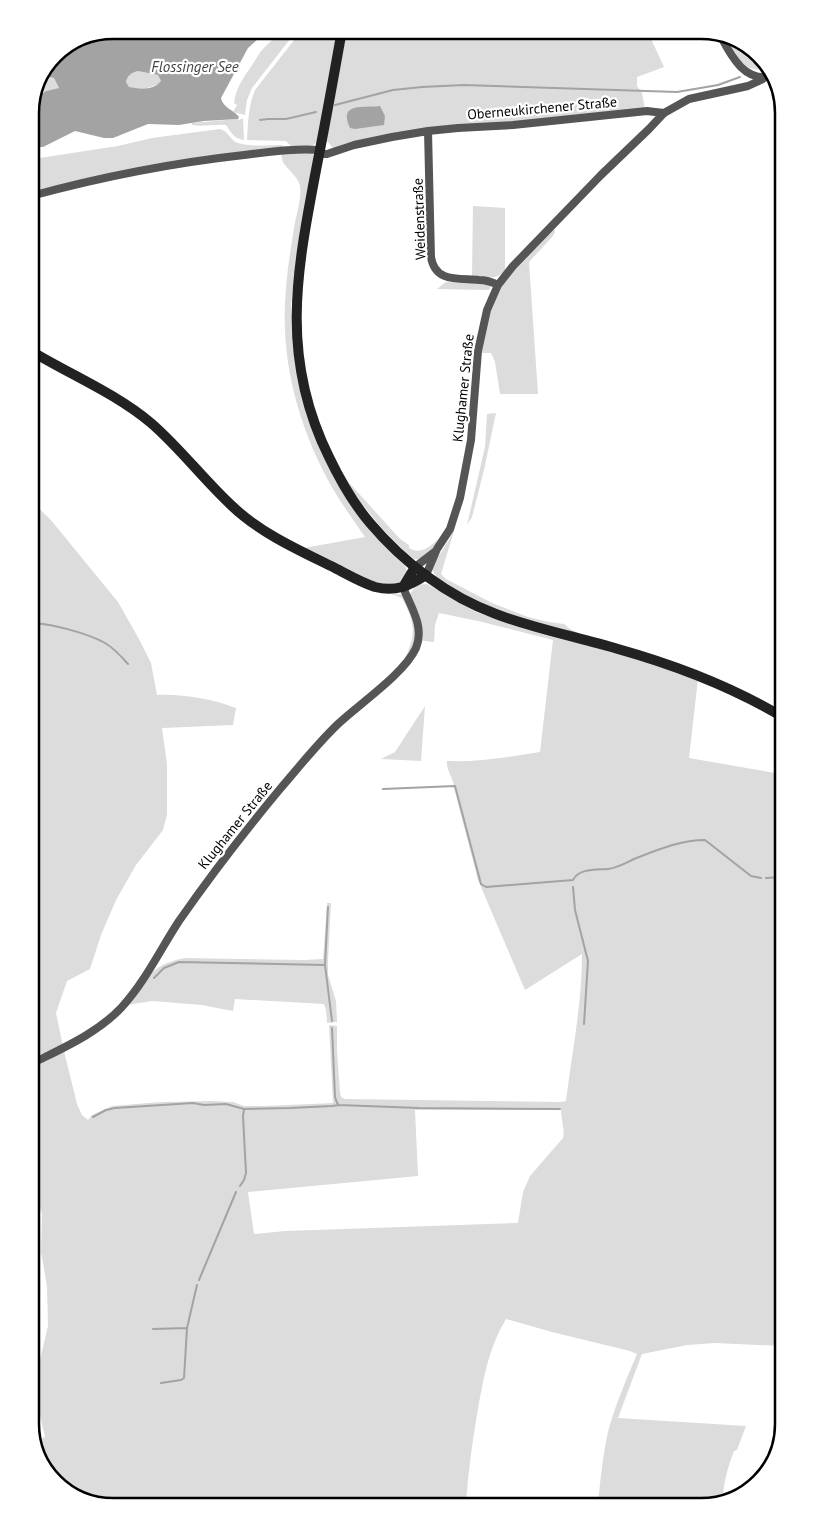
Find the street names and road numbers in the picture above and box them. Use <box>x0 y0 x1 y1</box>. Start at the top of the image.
street label: Oberneukirchener Straße <box>466 92 618 124</box>
street label: Weidenstraße <box>409 178 429 260</box>
street label: Klughamer Straße <box>448 333 478 443</box>
street label: Klughamer Straße <box>194 777 276 873</box>

